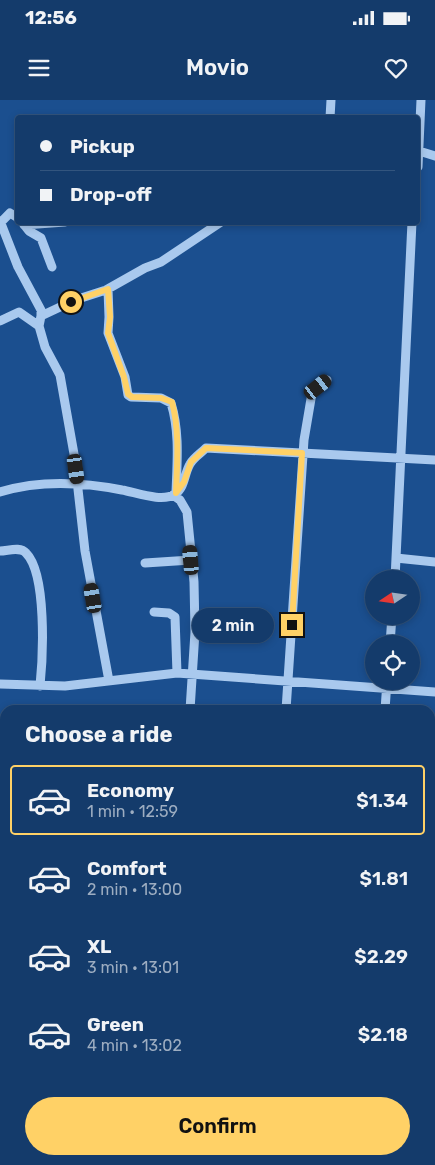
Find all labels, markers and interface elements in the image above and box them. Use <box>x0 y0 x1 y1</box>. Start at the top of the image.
text: 12:56 <box>25 6 77 29</box>
icon: menu <box>25 54 53 82</box>
text: Movio <box>186 54 249 81</box>
icon: heart <box>382 54 410 82</box>
text: Pickup <box>70 135 135 158</box>
text: Drop-off <box>70 183 152 206</box>
route start <box>60 291 82 313</box>
car <box>301 372 334 402</box>
car <box>66 453 85 485</box>
car <box>182 544 199 576</box>
north arrow <box>365 570 420 625</box>
map controls <box>365 570 420 690</box>
car <box>83 582 102 614</box>
callout: 2 min <box>192 608 274 642</box>
route end <box>281 614 303 636</box>
text: 2 min <box>212 616 254 635</box>
button: locate <box>365 635 420 690</box>
text: Choose a ride <box>25 721 172 748</box>
icon: car <box>27 778 72 823</box>
text: Economy <box>87 779 174 802</box>
text: $1.34 <box>356 789 408 812</box>
text: 1 min · 12:59 <box>87 802 178 821</box>
icon: car <box>27 856 72 901</box>
text: Comfort <box>87 857 167 880</box>
text: $1.81 <box>360 867 408 890</box>
text: 2 min · 13:00 <box>87 880 182 899</box>
icon: car <box>27 934 72 979</box>
text: XL <box>87 935 111 958</box>
text: $2.29 <box>354 945 408 968</box>
text: 3 min · 13:01 <box>87 958 179 977</box>
icon: car <box>27 1012 72 1057</box>
text: Green <box>87 1013 144 1036</box>
text: $2.18 <box>358 1023 408 1046</box>
text: 4 min · 13:02 <box>87 1036 182 1055</box>
button: Confirm <box>25 1097 410 1155</box>

